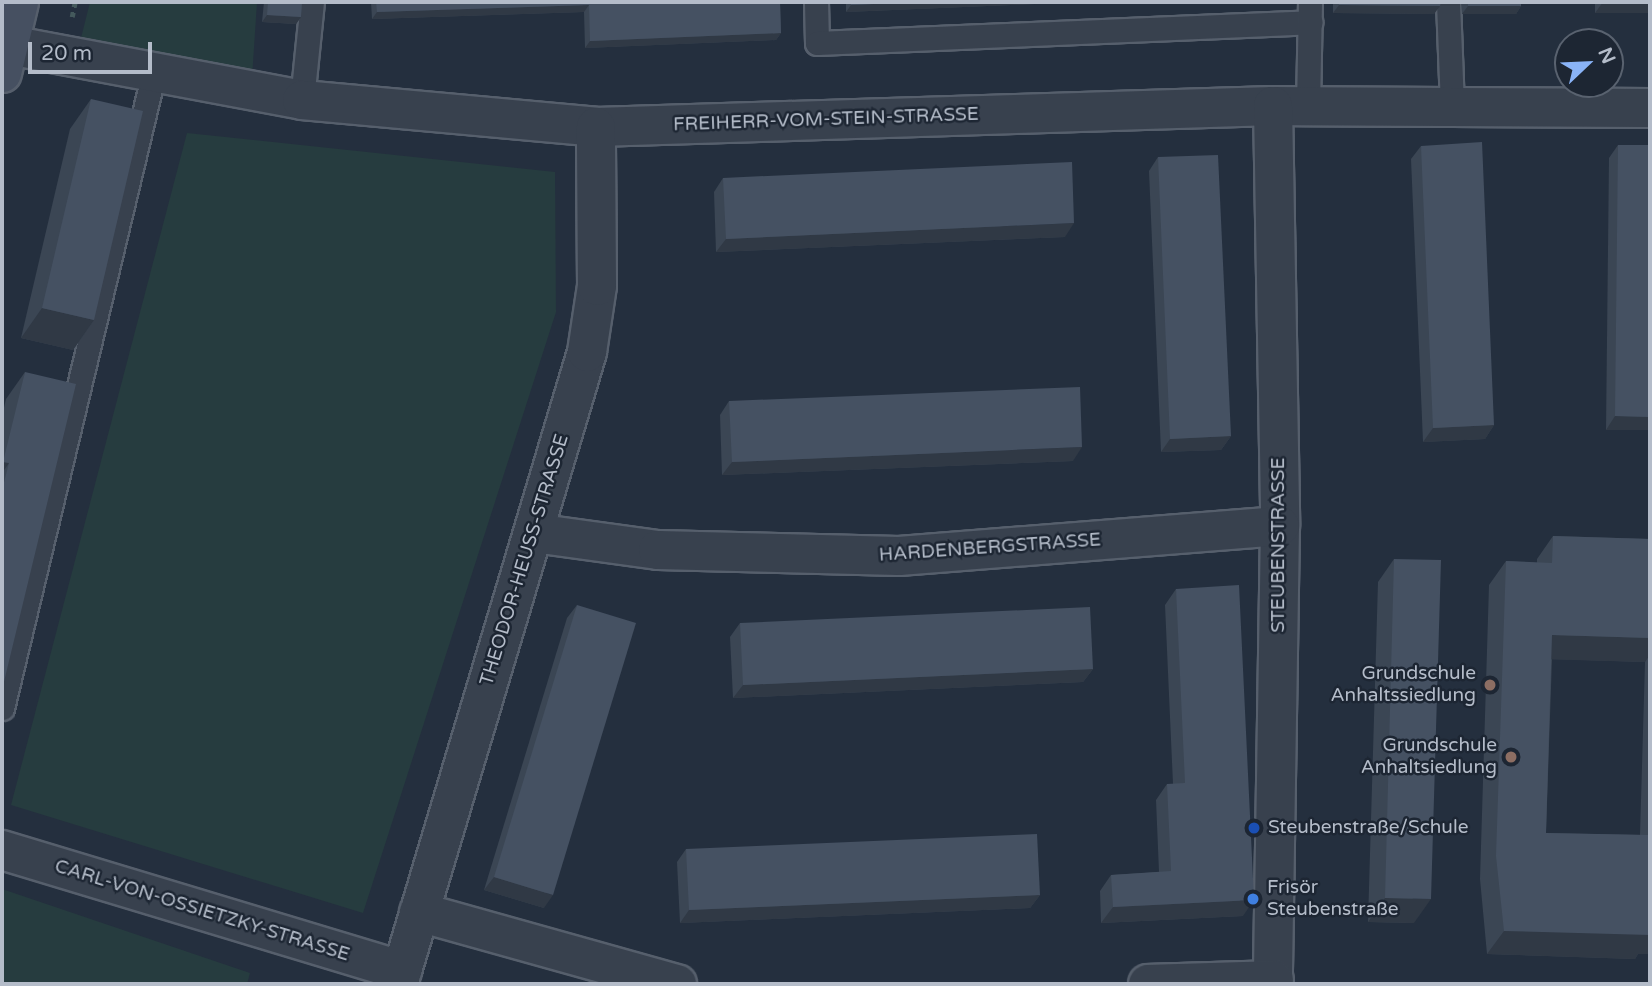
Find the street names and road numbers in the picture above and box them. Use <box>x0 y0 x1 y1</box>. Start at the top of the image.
street label: FREIHERR-VOM-STEIN-STRASSE <box>673 103 979 137</box>
street label: THEODOR-HEUSS-STRASSE <box>476 431 574 689</box>
street label: STEUBENSTRASSE <box>1268 457 1290 633</box>
street label: HARDENBERGSTRASSE <box>878 529 1102 567</box>
street label: CARL-VON-OSSIETZKY-STRASSE <box>52 855 352 967</box>

